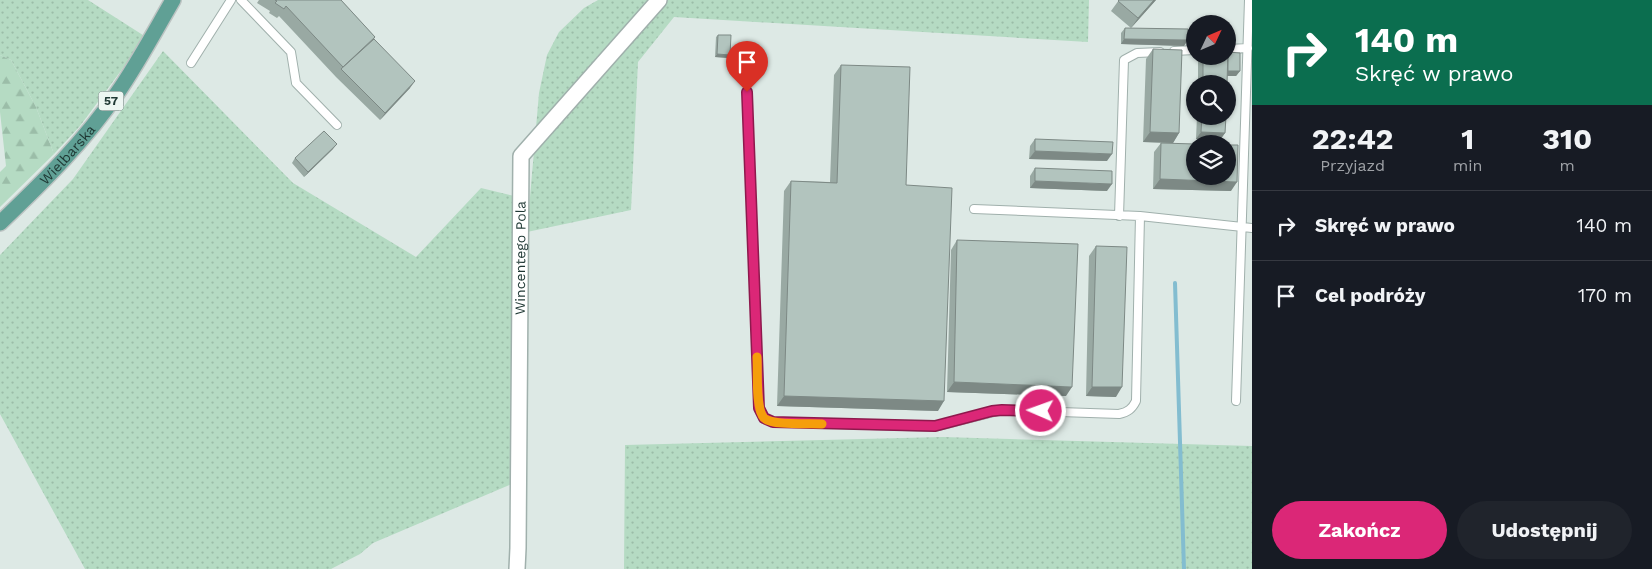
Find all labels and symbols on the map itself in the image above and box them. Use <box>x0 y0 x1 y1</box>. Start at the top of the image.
north arrow <box>1186 15 1236 65</box>
pin <box>726 41 768 92</box>
road number: 57 <box>98 92 124 110</box>
street label: Wielbarska <box>36 122 98 188</box>
street label: Wincentego Pola <box>512 201 529 315</box>
position arrow <box>1014 384 1066 436</box>

